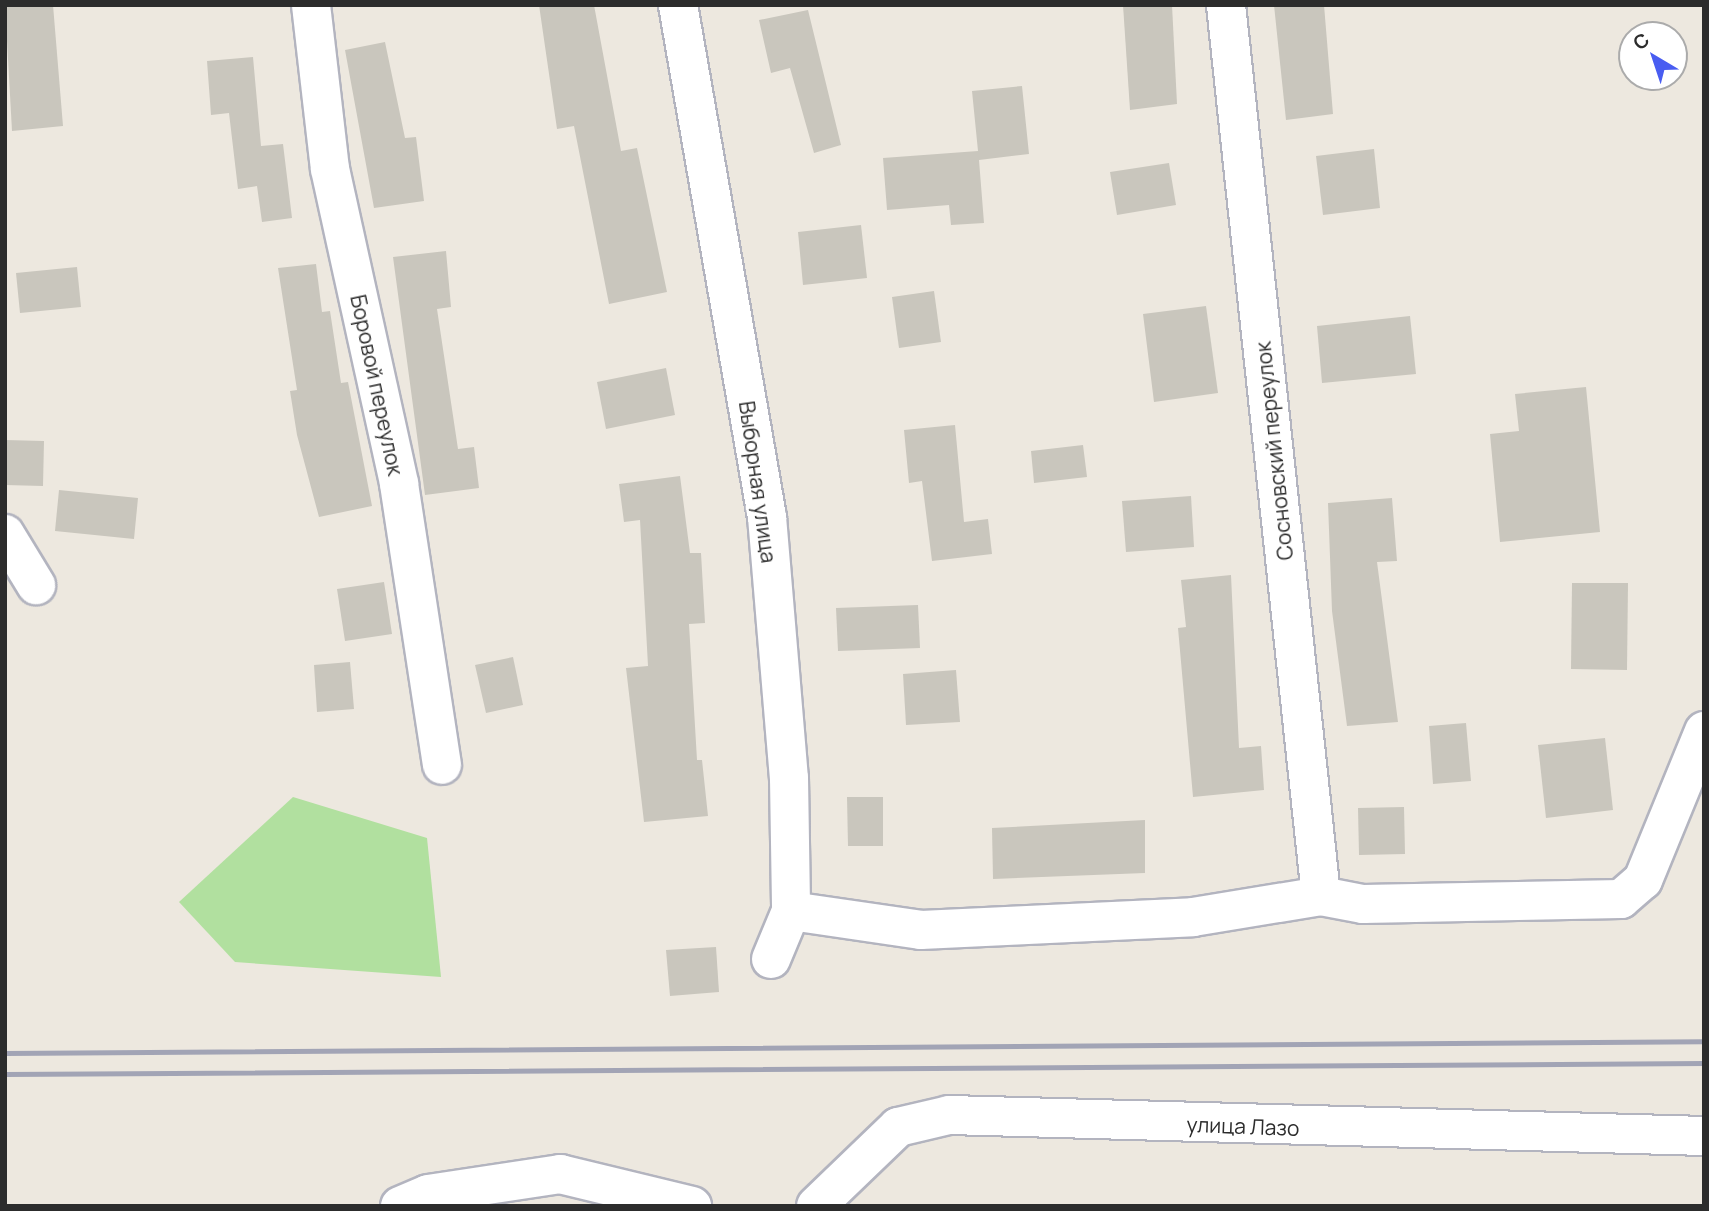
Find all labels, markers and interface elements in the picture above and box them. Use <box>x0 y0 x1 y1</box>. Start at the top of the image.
north arrow <box>1618 21 1688 91</box>
text: С <box>1627 27 1655 56</box>
street label: Боровой переулок <box>346 292 408 478</box>
street label: Сосновский переулок <box>1250 340 1298 562</box>
street label: Выборная улица <box>734 399 782 565</box>
street label: улица Лазо <box>1186 1111 1300 1141</box>

